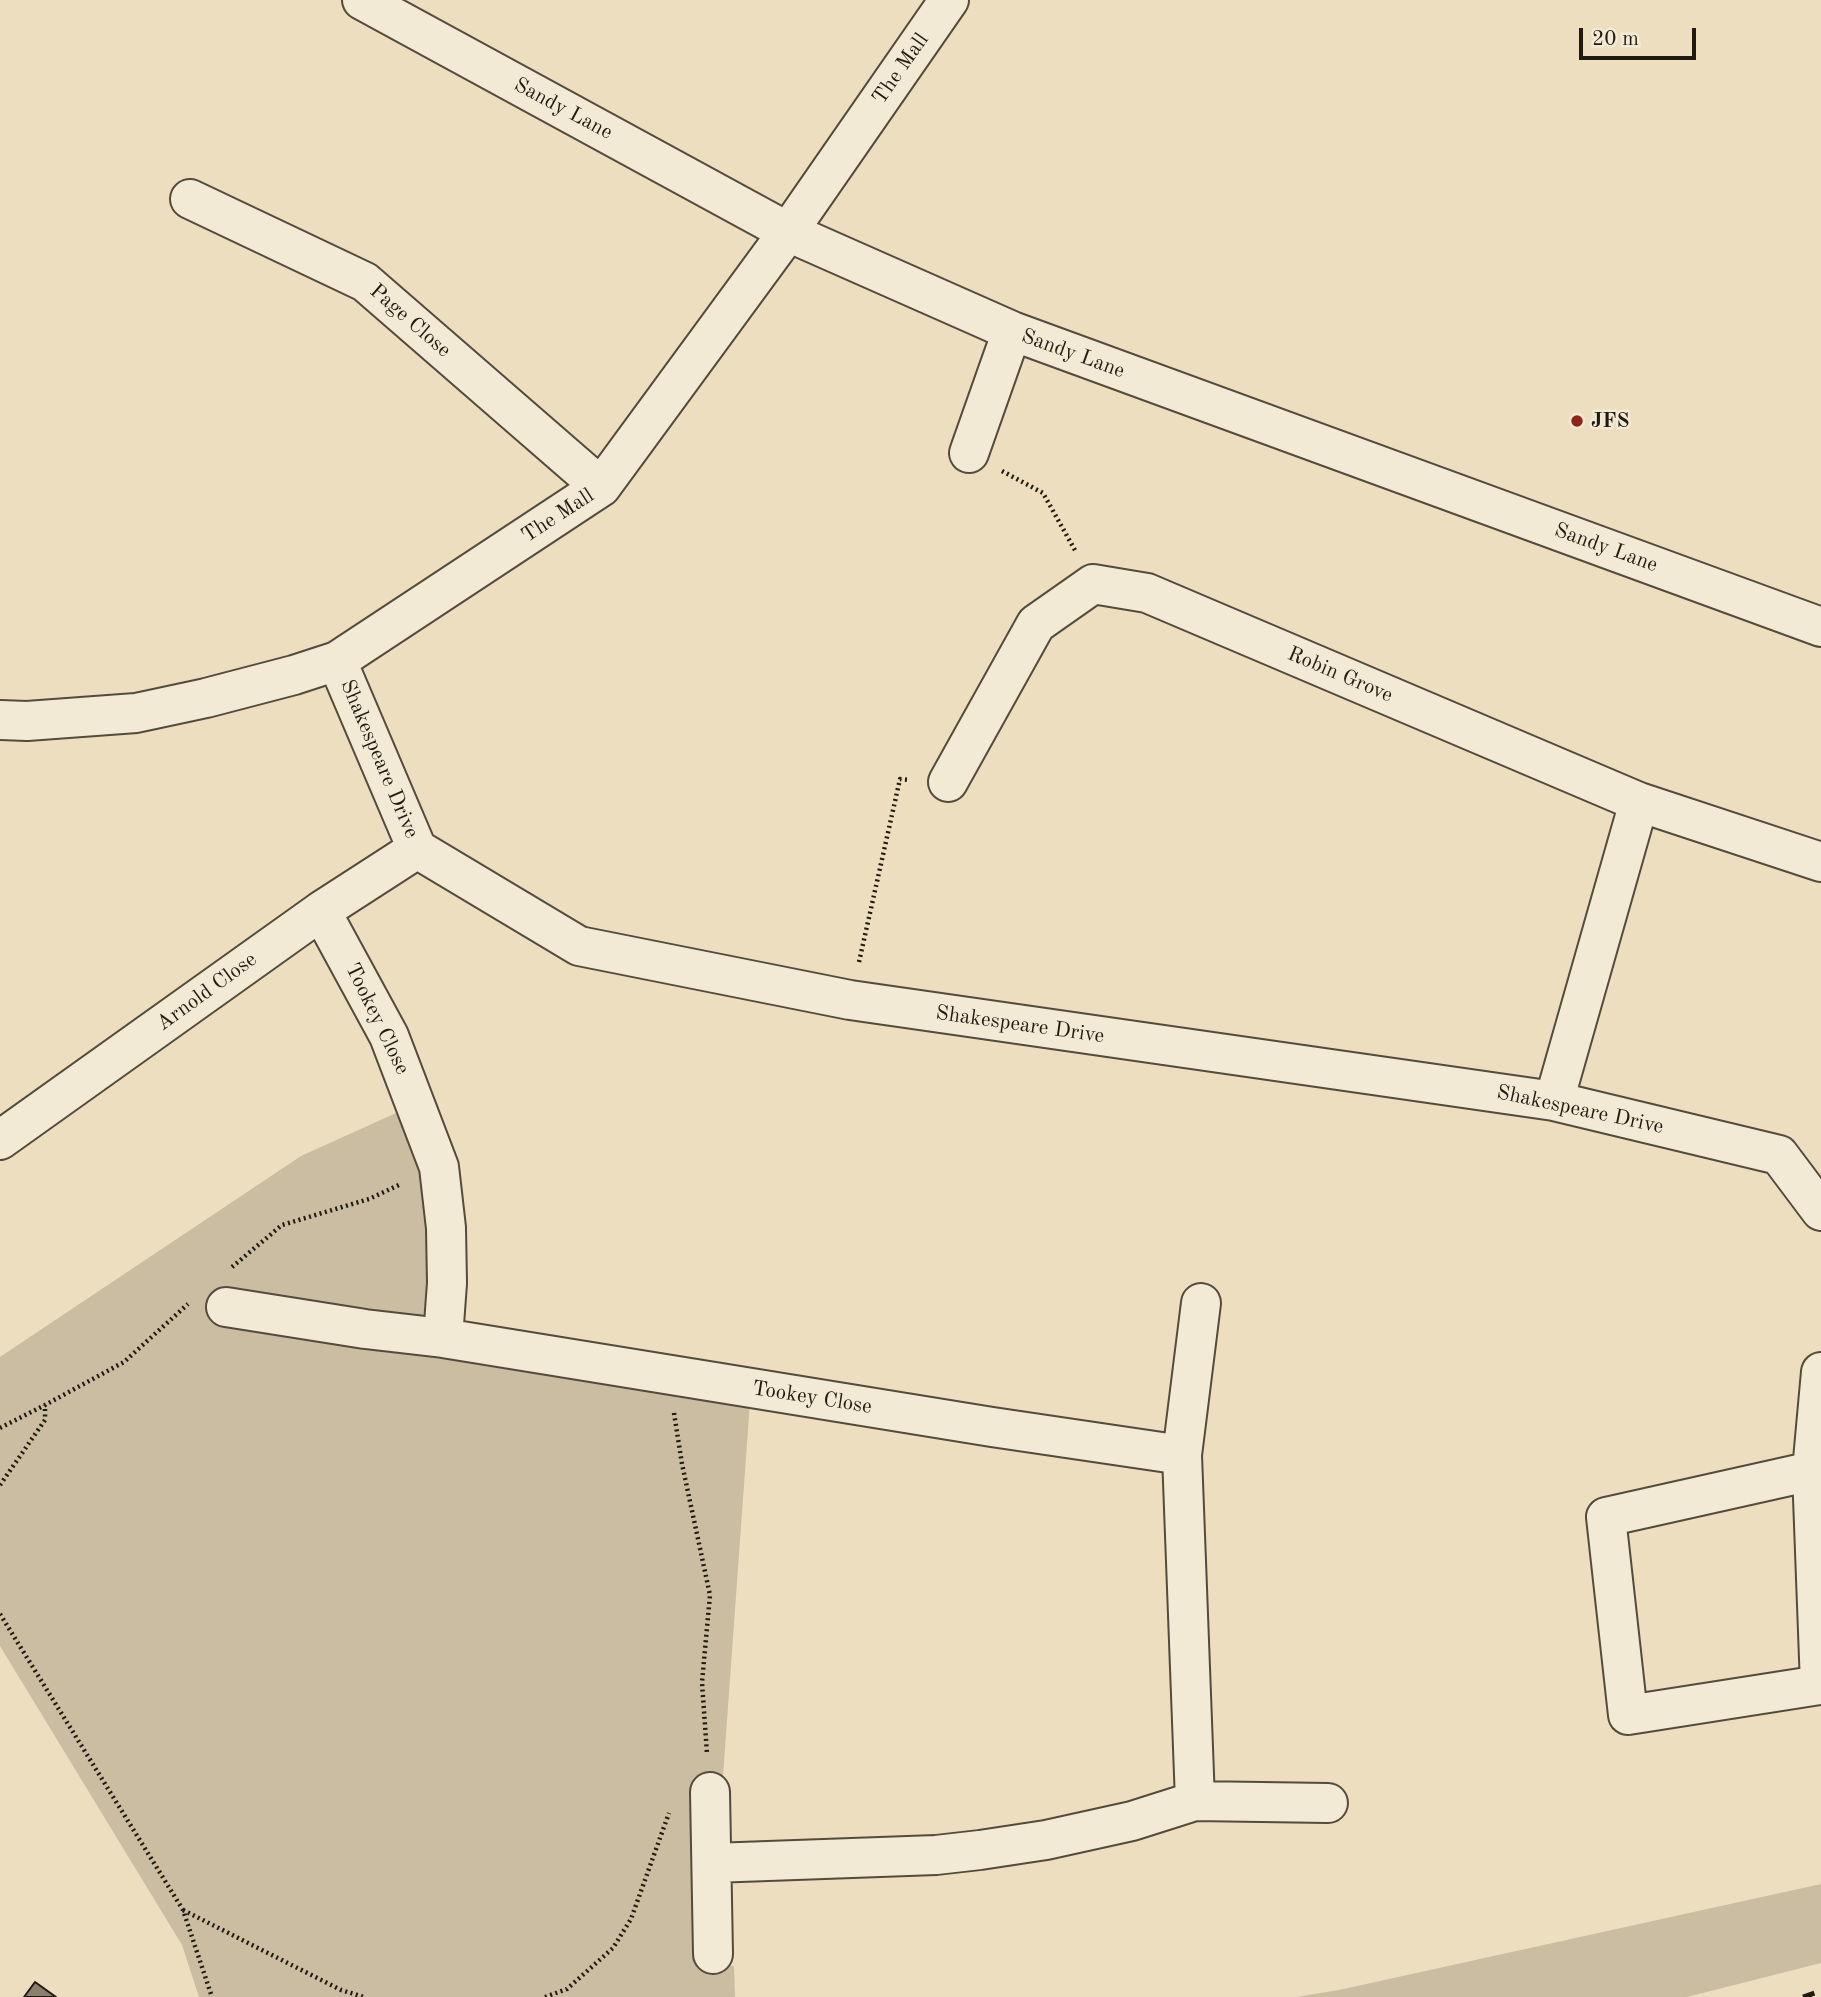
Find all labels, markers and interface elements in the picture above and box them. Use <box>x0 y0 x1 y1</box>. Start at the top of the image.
scale bar <box>1583 14 1700 58</box>
street label: The Mall <box>867 28 935 110</box>
text: 20 m <box>1592 29 1639 50</box>
street label: Sandy Lane <box>509 72 617 146</box>
street label: Page Close <box>364 279 456 363</box>
street label: Sandy Lane <box>1018 324 1128 384</box>
place label: JFS <box>1591 408 1629 434</box>
marker: JFS <box>1569 413 1585 429</box>
street label: The Mall <box>517 483 599 549</box>
street label: Sandy Lane <box>1551 518 1661 578</box>
street label: Robin Grove <box>1283 641 1397 709</box>
street label: Shakespeare Drive <box>334 676 424 842</box>
street label: Arnold Close <box>152 947 262 1037</box>
street label: Tookey Close <box>339 959 415 1079</box>
street label: Shakespeare Drive <box>934 1001 1106 1049</box>
street label: Shakespeare Drive <box>1494 1080 1666 1140</box>
street label: Tookey Close <box>750 1376 874 1420</box>

